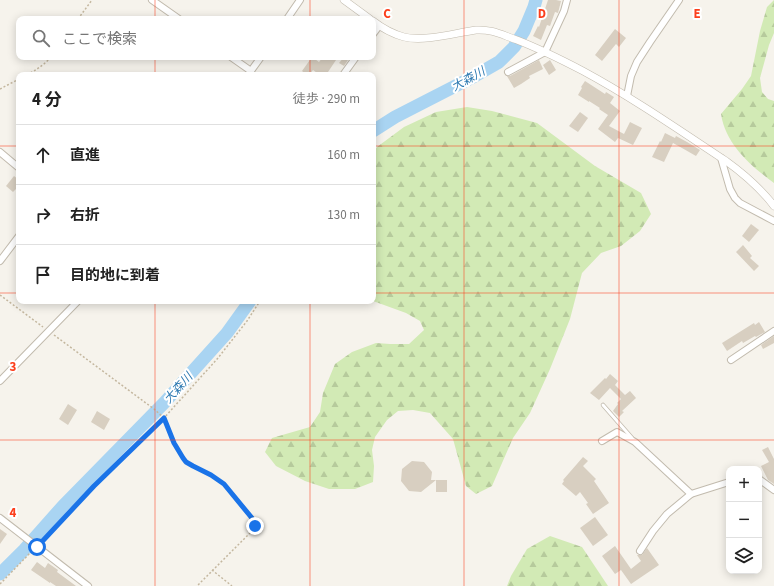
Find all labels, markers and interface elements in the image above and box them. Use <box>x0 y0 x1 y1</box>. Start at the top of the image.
text: C <box>383 5 391 23</box>
text: D <box>538 5 546 23</box>
text: E <box>693 5 701 23</box>
search box <box>16 16 376 60</box>
icon: search <box>30 27 52 49</box>
text: ここで検索 <box>62 29 137 50</box>
water label: 大森川 <box>448 62 490 96</box>
text: 4 分 <box>32 88 61 112</box>
text: 徒歩 · 290 m <box>293 90 360 108</box>
icon: ahead <box>32 144 54 166</box>
text: 直進 <box>70 145 100 166</box>
text: 160 m <box>327 146 360 164</box>
icon: right <box>32 204 54 226</box>
text: 右折 <box>70 205 100 226</box>
text: 130 m <box>327 206 360 224</box>
icon: arrive <box>32 264 54 286</box>
text: 目的地に到着 <box>70 265 160 286</box>
text: 3 <box>10 358 17 376</box>
water label: 大森川 <box>160 368 198 407</box>
map controls <box>726 466 762 574</box>
button: + <box>726 466 762 502</box>
button: − <box>726 502 762 538</box>
text: 4 <box>10 504 17 522</box>
route end <box>246 517 264 535</box>
route start <box>28 538 46 556</box>
button: layers <box>726 538 762 574</box>

